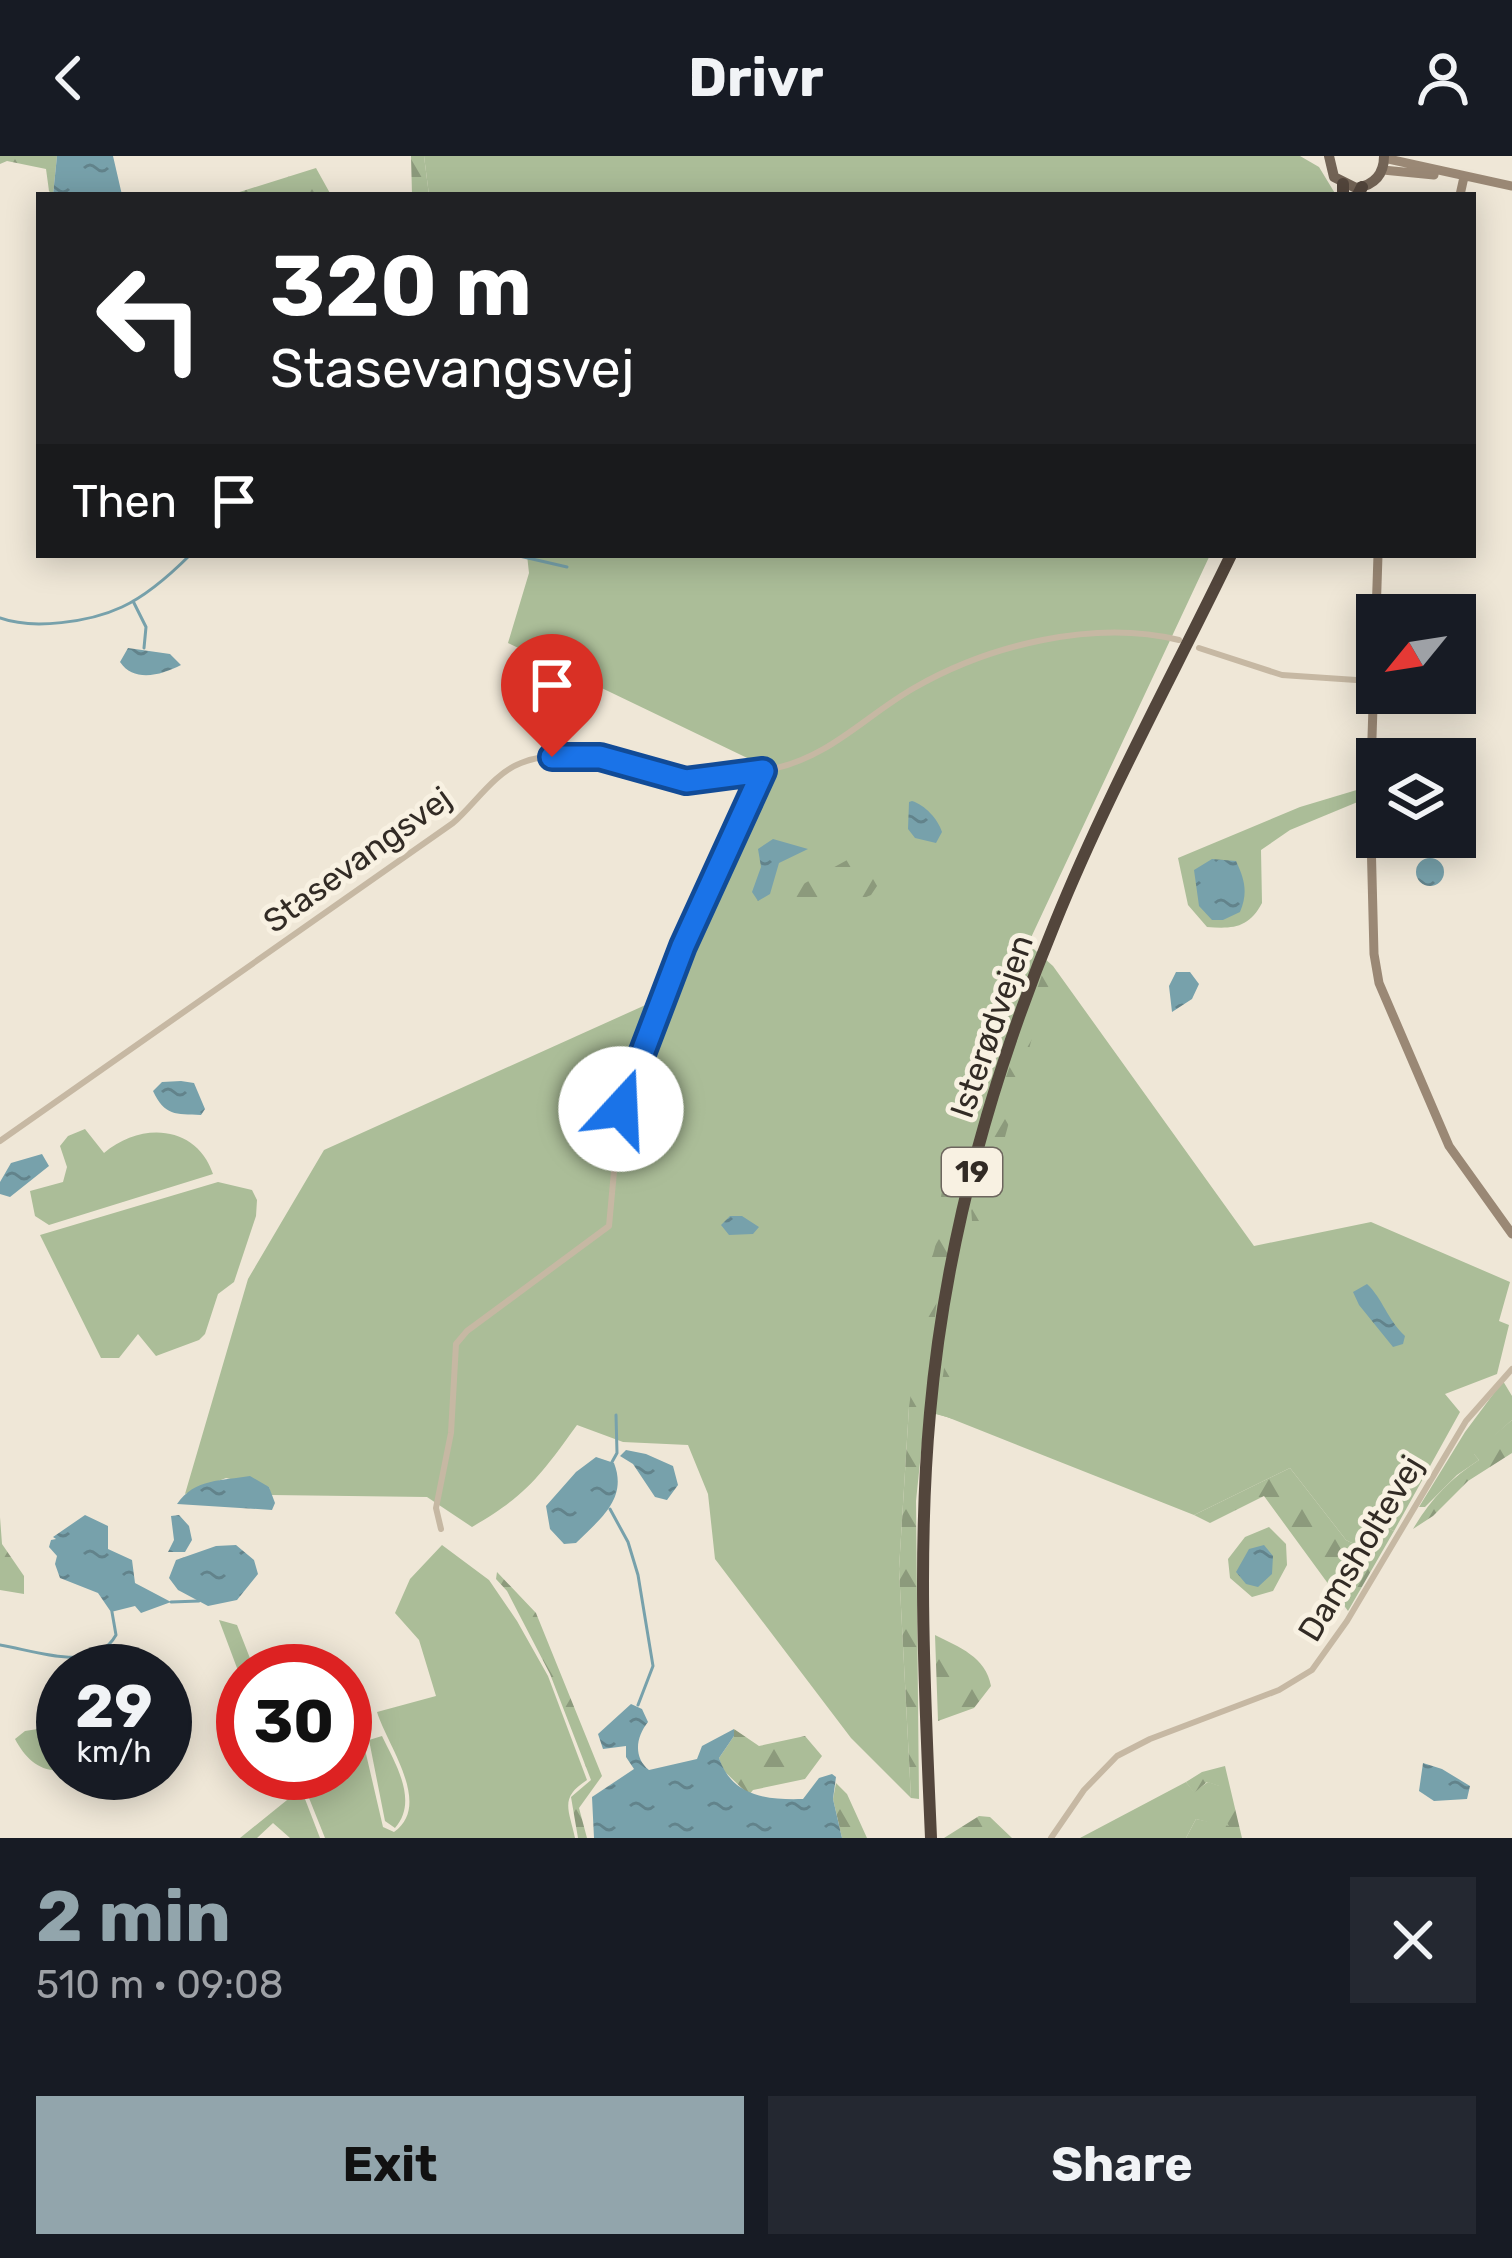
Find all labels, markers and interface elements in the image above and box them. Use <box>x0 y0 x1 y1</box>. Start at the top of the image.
icon: back <box>36 45 102 111</box>
icon: person <box>1410 45 1476 111</box>
text: Drivr <box>688 46 824 110</box>
text: 320 m <box>270 236 532 336</box>
icon: left <box>72 240 228 396</box>
text: Stasevangsvej <box>270 337 634 401</box>
icon: arrive <box>201 468 267 534</box>
text: Then <box>72 475 177 528</box>
north arrow <box>1356 594 1476 714</box>
map controls <box>1356 594 1476 858</box>
pin <box>501 634 603 757</box>
icon: arrive <box>519 652 585 718</box>
button: layers <box>1356 738 1476 858</box>
street label: Stasevangsvej <box>256 778 459 941</box>
street label: Isterødvejen <box>942 930 1041 1123</box>
position arrow <box>558 1046 684 1172</box>
road number: 19 <box>942 1148 1002 1196</box>
street label: Damsholtevej <box>1290 1448 1431 1648</box>
speed limit sign: 30 <box>216 1644 372 1800</box>
text: 29 <box>75 1671 153 1742</box>
text: km/h <box>77 1734 151 1770</box>
text: 2 min <box>36 1874 231 1959</box>
button: close <box>1350 1877 1476 2003</box>
text: 510 m · 09:08 <box>36 1962 284 2008</box>
button: Exit <box>36 2096 744 2234</box>
button: Share <box>768 2096 1476 2234</box>

